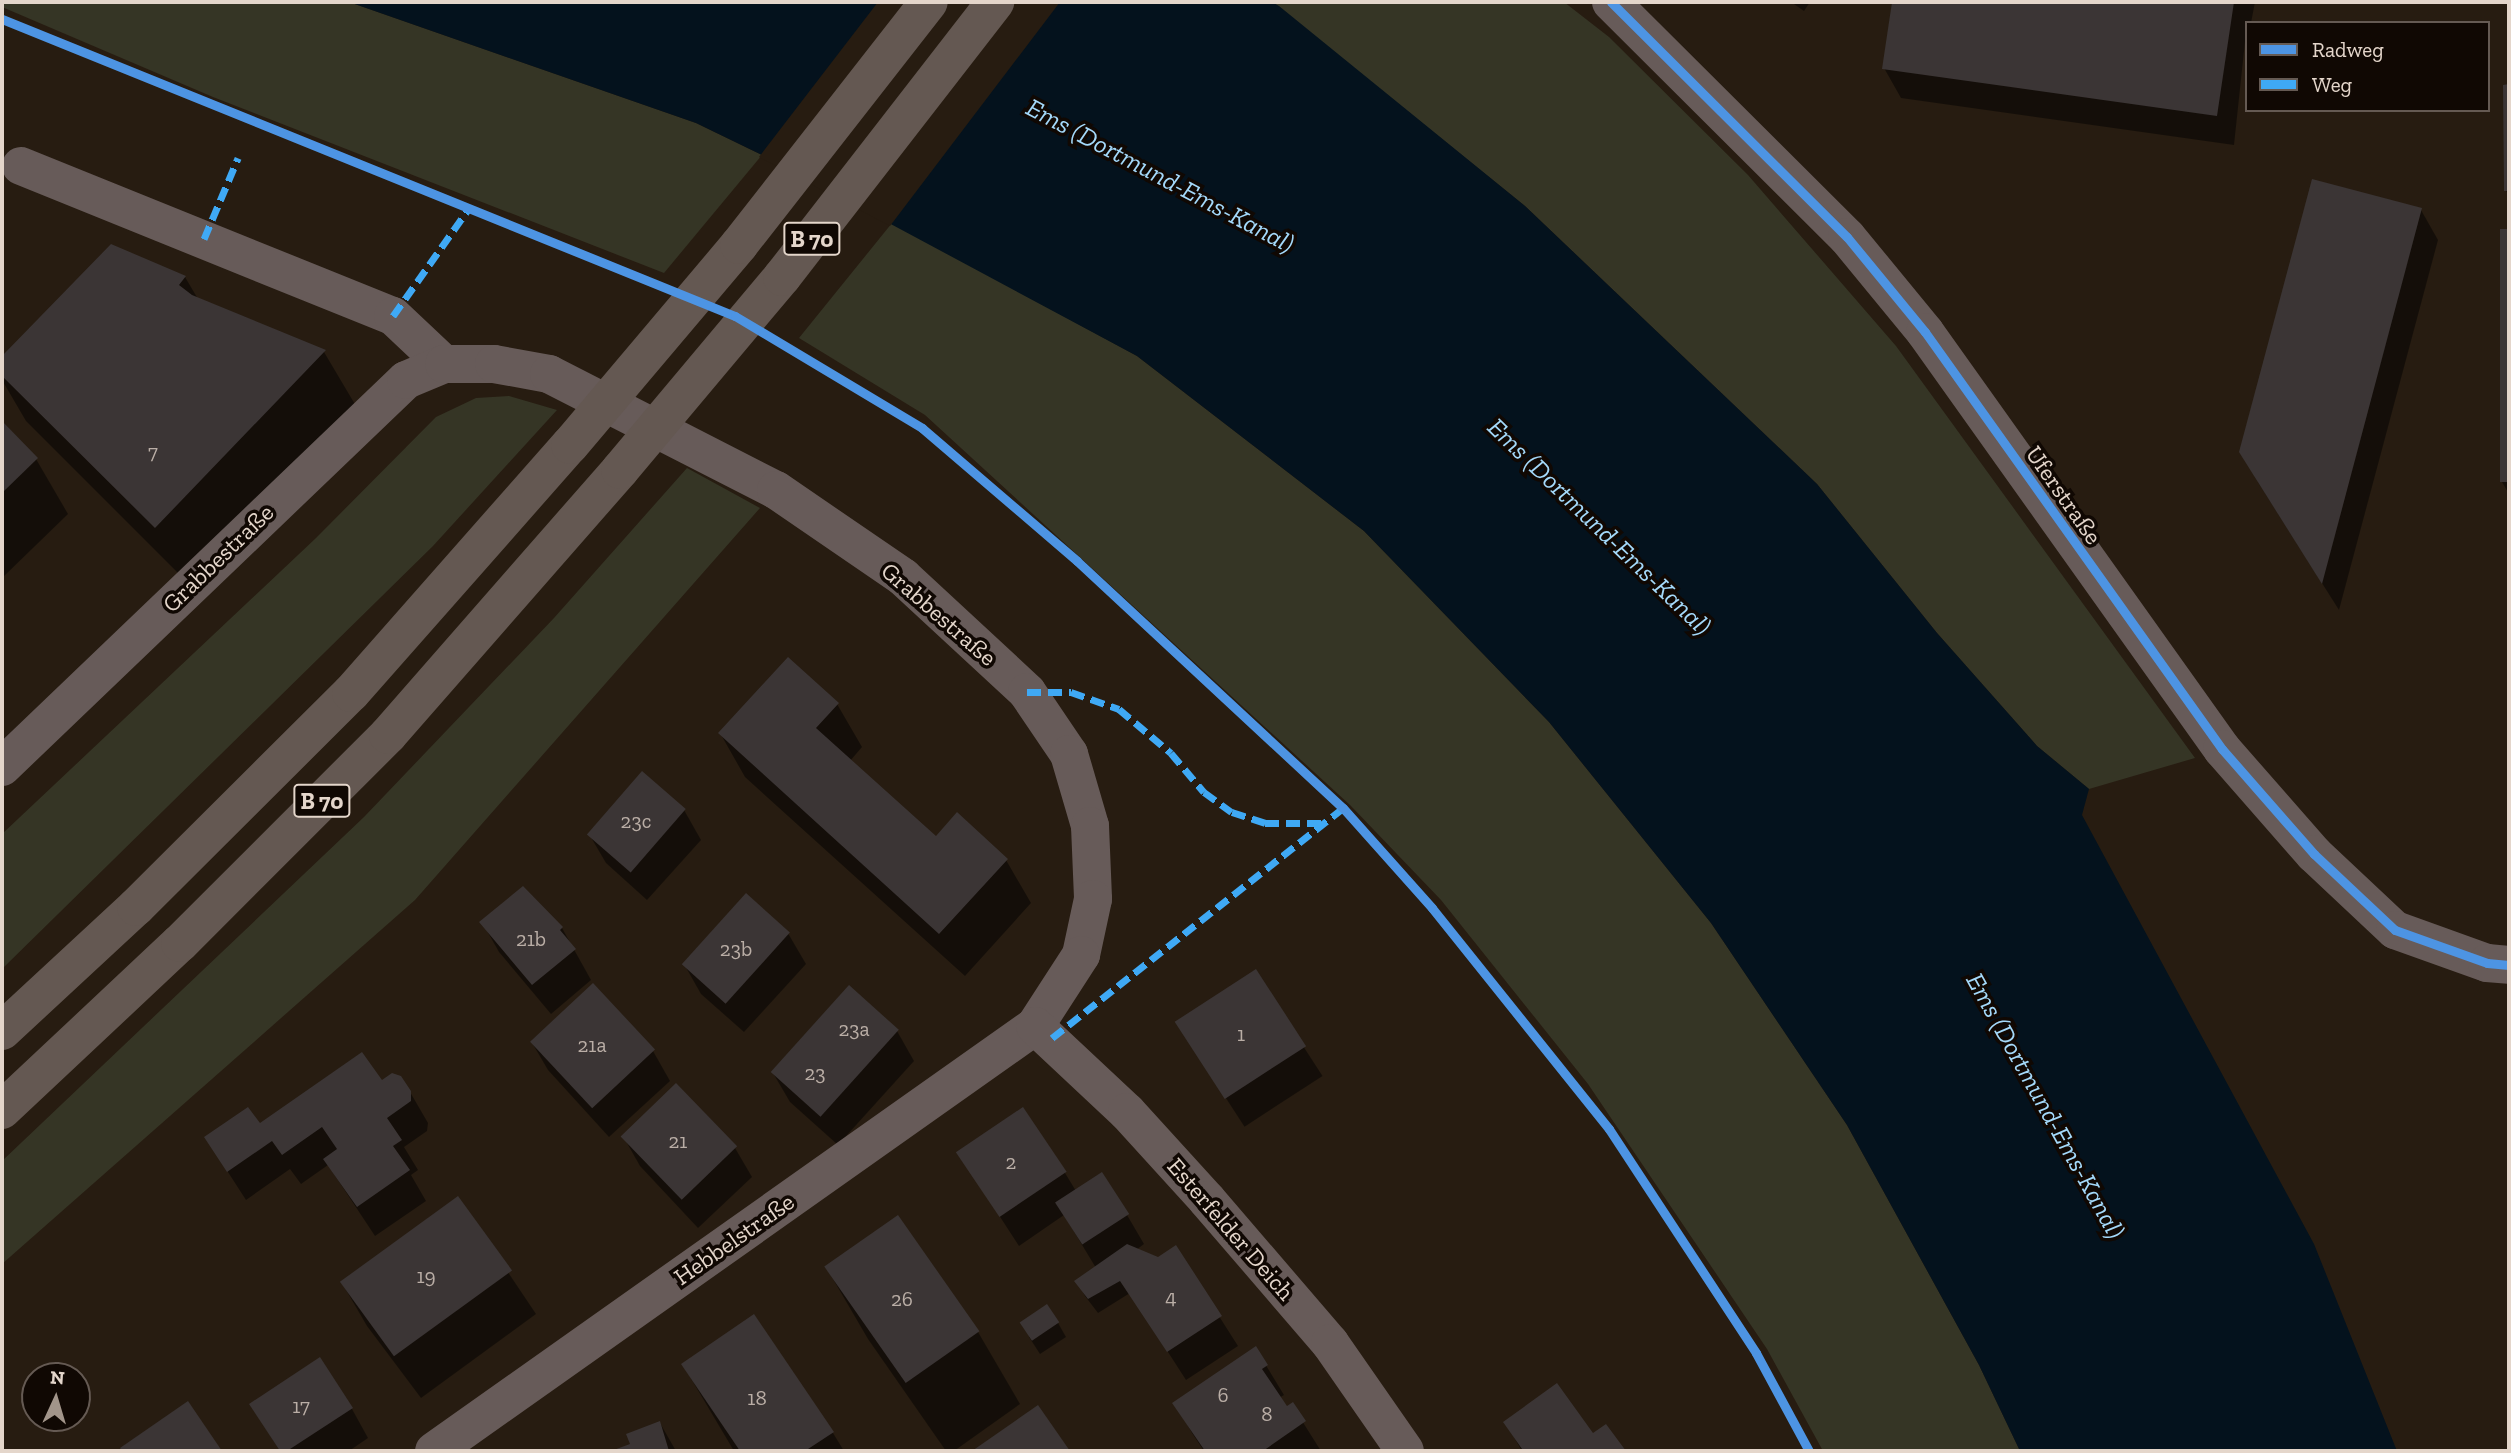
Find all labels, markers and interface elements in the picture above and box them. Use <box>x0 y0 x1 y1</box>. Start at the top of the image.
legend <box>2245 21 2490 112</box>
text: Radweg <box>2312 37 2384 62</box>
text: Weg <box>2312 72 2352 97</box>
water label: Ems (Dortmund-Ems-Kanal) <box>1021 92 1299 260</box>
road number: B 70 <box>782 220 842 258</box>
water label: Ems (Dortmund-Ems-Kanal) <box>1481 412 1717 642</box>
house number: 7 <box>148 439 158 465</box>
street label: Uferstraße <box>2020 440 2108 550</box>
street label: Grabbestraße <box>156 498 280 618</box>
street label: Grabbestraße <box>876 556 1002 672</box>
road number: B 70 <box>292 782 352 820</box>
house number: 23c <box>621 808 651 834</box>
house number: 21b <box>516 926 546 952</box>
house number: 23b <box>720 936 752 962</box>
water label: Ems (Dortmund-Ems-Kanal) <box>1959 968 2131 1244</box>
house number: 23a <box>838 1016 870 1042</box>
house number: 1 <box>1237 1021 1245 1047</box>
house number: 21a <box>577 1032 607 1058</box>
house number: 23 <box>804 1060 826 1086</box>
house number: 21 <box>669 1128 687 1154</box>
house number: 2 <box>1006 1149 1016 1175</box>
street label: Esterfelder Deich <box>1161 1152 1301 1306</box>
street label: Hebbelstraße <box>668 1187 800 1291</box>
house number: 19 <box>416 1263 436 1289</box>
house number: 4 <box>1165 1284 1177 1310</box>
house number: 26 <box>891 1286 913 1312</box>
north arrow <box>21 1362 91 1432</box>
text: N <box>49 1366 65 1390</box>
house number: 6 <box>1217 1382 1229 1408</box>
house number: 18 <box>747 1385 767 1411</box>
house number: 17 <box>292 1393 310 1419</box>
house number: 8 <box>1261 1401 1273 1427</box>

